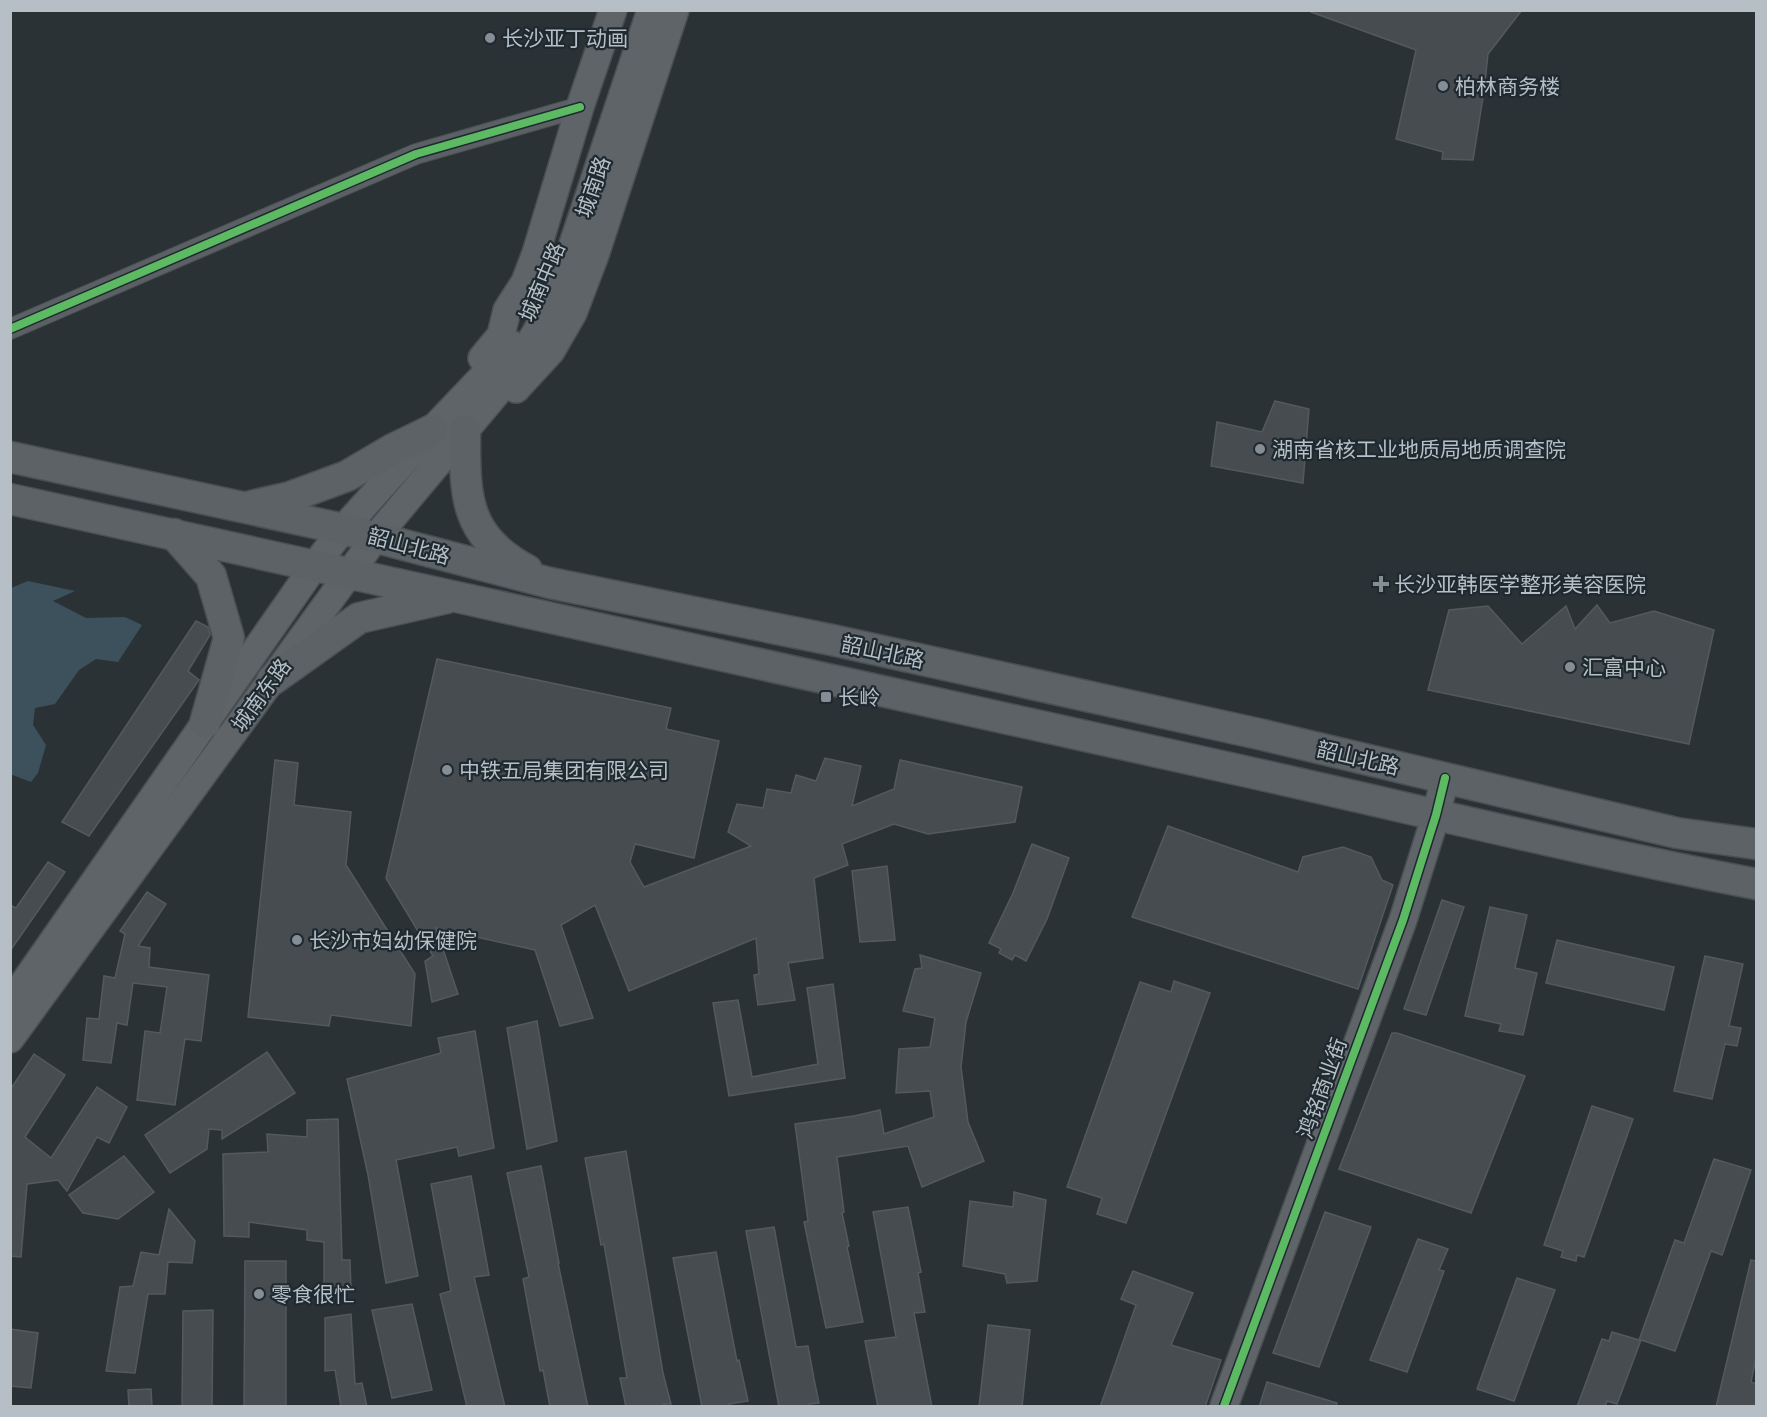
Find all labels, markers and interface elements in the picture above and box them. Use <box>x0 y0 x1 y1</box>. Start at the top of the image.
place label: 长沙亚丁动画 <box>502 26 628 51</box>
marker: 长沙亚丁动画 <box>483 31 497 45</box>
place label: 柏林商务楼 <box>1455 74 1560 99</box>
marker: 柏林商务楼 <box>1436 79 1450 93</box>
street label: 城南路 <box>571 153 615 221</box>
street label: 城南中路 <box>514 238 570 326</box>
place label: 湖南省核工业地质局地质调查院 <box>1272 437 1566 462</box>
marker: 湖南省核工业地质局地质调查院 <box>1253 442 1267 456</box>
street label: 韶山北路 <box>365 523 453 569</box>
place label: 长沙亚韩医学整形美容医院 <box>1394 572 1646 597</box>
marker: 长沙亚韩医学整形美容医院 <box>1372 575 1390 593</box>
street label: 韶山北路 <box>839 631 927 673</box>
street label: 城南东路 <box>226 654 296 736</box>
place label: 汇富中心 <box>1582 655 1666 680</box>
marker: 汇富中心 <box>1563 660 1577 674</box>
place label: 长岭 <box>838 685 880 710</box>
marker: 长岭 <box>819 690 833 704</box>
street label: 韶山北路 <box>1314 736 1402 780</box>
place label: 中铁五局集团有限公司 <box>459 758 669 783</box>
marker: 中铁五局集团有限公司 <box>440 763 454 777</box>
place label: 长沙市妇幼保健院 <box>309 928 477 953</box>
marker: 长沙市妇幼保健院 <box>290 933 304 947</box>
street label: 鸿铭商业街 <box>1292 1034 1352 1142</box>
place label: 零食很忙 <box>271 1282 355 1307</box>
marker: 零食很忙 <box>252 1287 266 1301</box>

